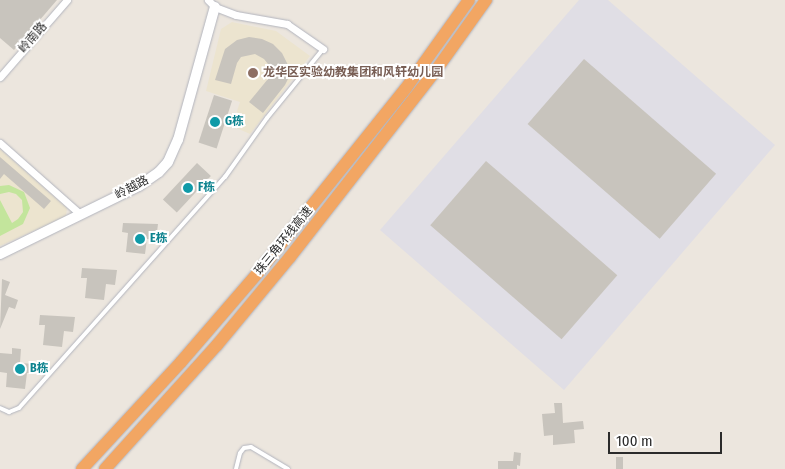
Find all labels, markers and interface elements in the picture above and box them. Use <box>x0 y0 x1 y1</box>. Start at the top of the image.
street label: 岭南路 <box>16 20 50 56</box>
place label: 龙华区实验幼教集团和风轩幼儿园 <box>263 66 443 80</box>
marker: 龙华区实验幼教集团和风轩幼儿园 <box>247 67 259 79</box>
place label: G栋 <box>225 115 244 129</box>
marker: G栋 <box>209 116 221 128</box>
street label: 岭越路 <box>113 173 151 203</box>
place label: F栋 <box>198 181 215 195</box>
marker: F栋 <box>182 182 194 194</box>
street label: 珠三角环线高速 <box>252 204 316 278</box>
place label: E栋 <box>150 232 168 246</box>
marker: E栋 <box>134 233 146 245</box>
place label: B栋 <box>30 362 49 376</box>
marker: B栋 <box>14 363 26 375</box>
scale bar <box>610 422 724 454</box>
text: 100 m <box>616 432 653 450</box>

